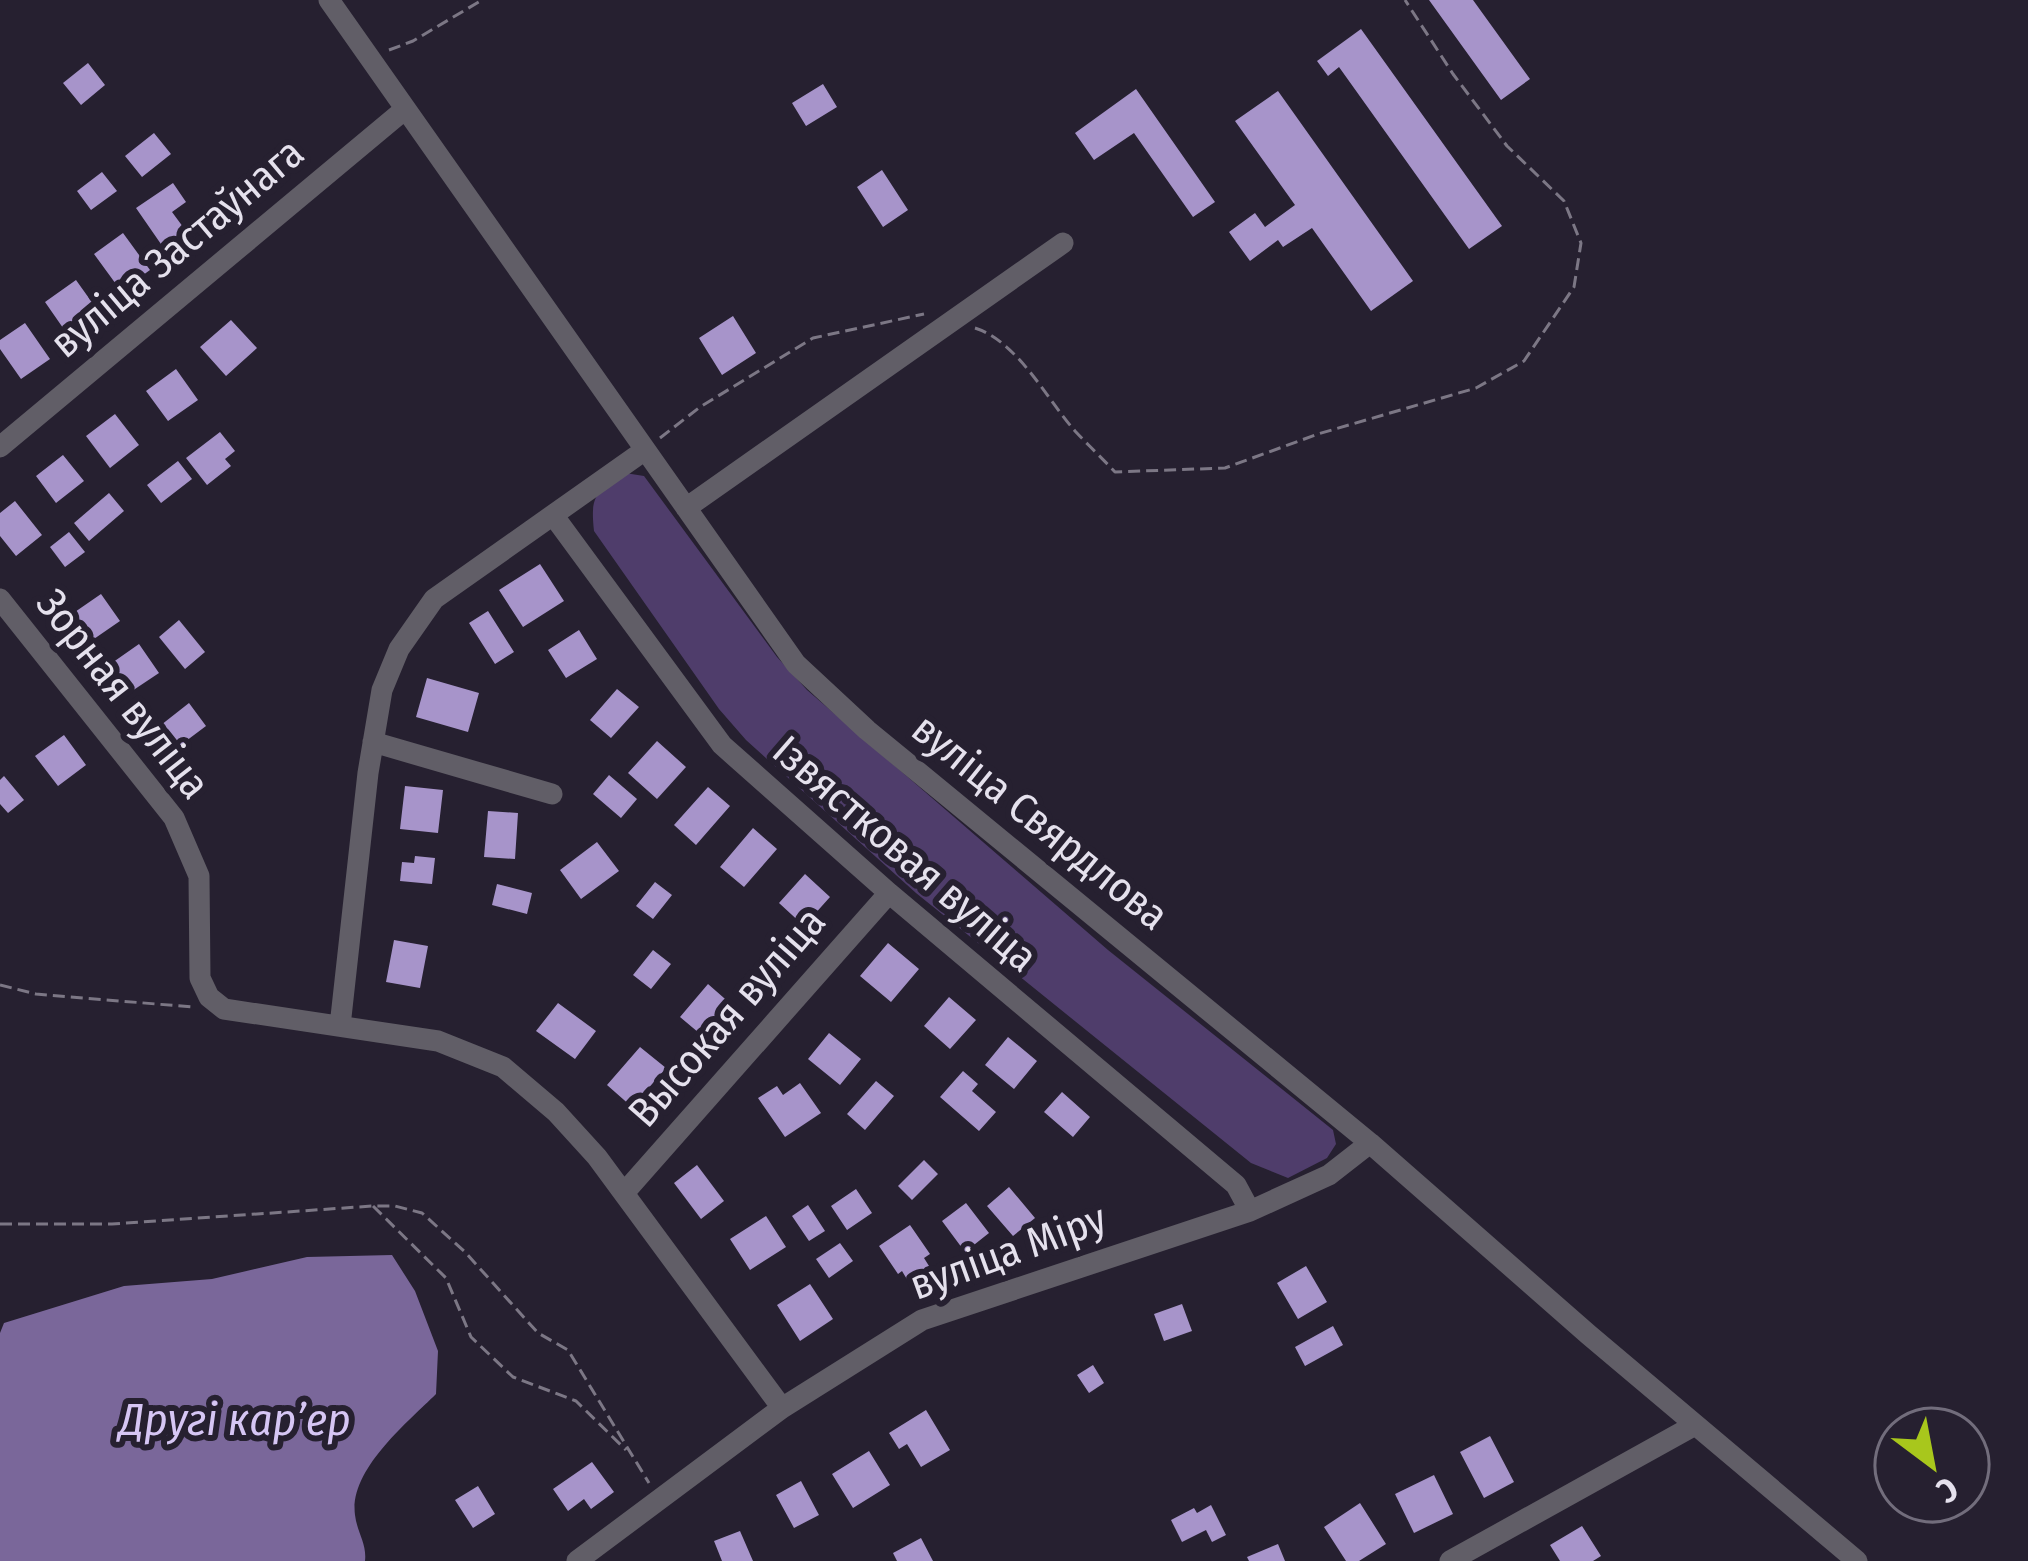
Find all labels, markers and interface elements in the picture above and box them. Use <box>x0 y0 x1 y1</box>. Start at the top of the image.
street label: вуліца Застаўнага <box>40 128 314 368</box>
street label: Зорная вуліца <box>26 579 220 809</box>
street label: вуліца Свярдлова <box>902 704 1178 940</box>
street label: Ізвястковая вуліца <box>763 726 1047 982</box>
street label: Высокая вуліца <box>618 897 836 1137</box>
street label: вуліца Міру <box>903 1193 1113 1311</box>
water label: Другі карʼер <box>115 1393 351 1447</box>
north arrow <box>1872 1405 1992 1525</box>
text: С <box>1929 1468 1965 1512</box>

